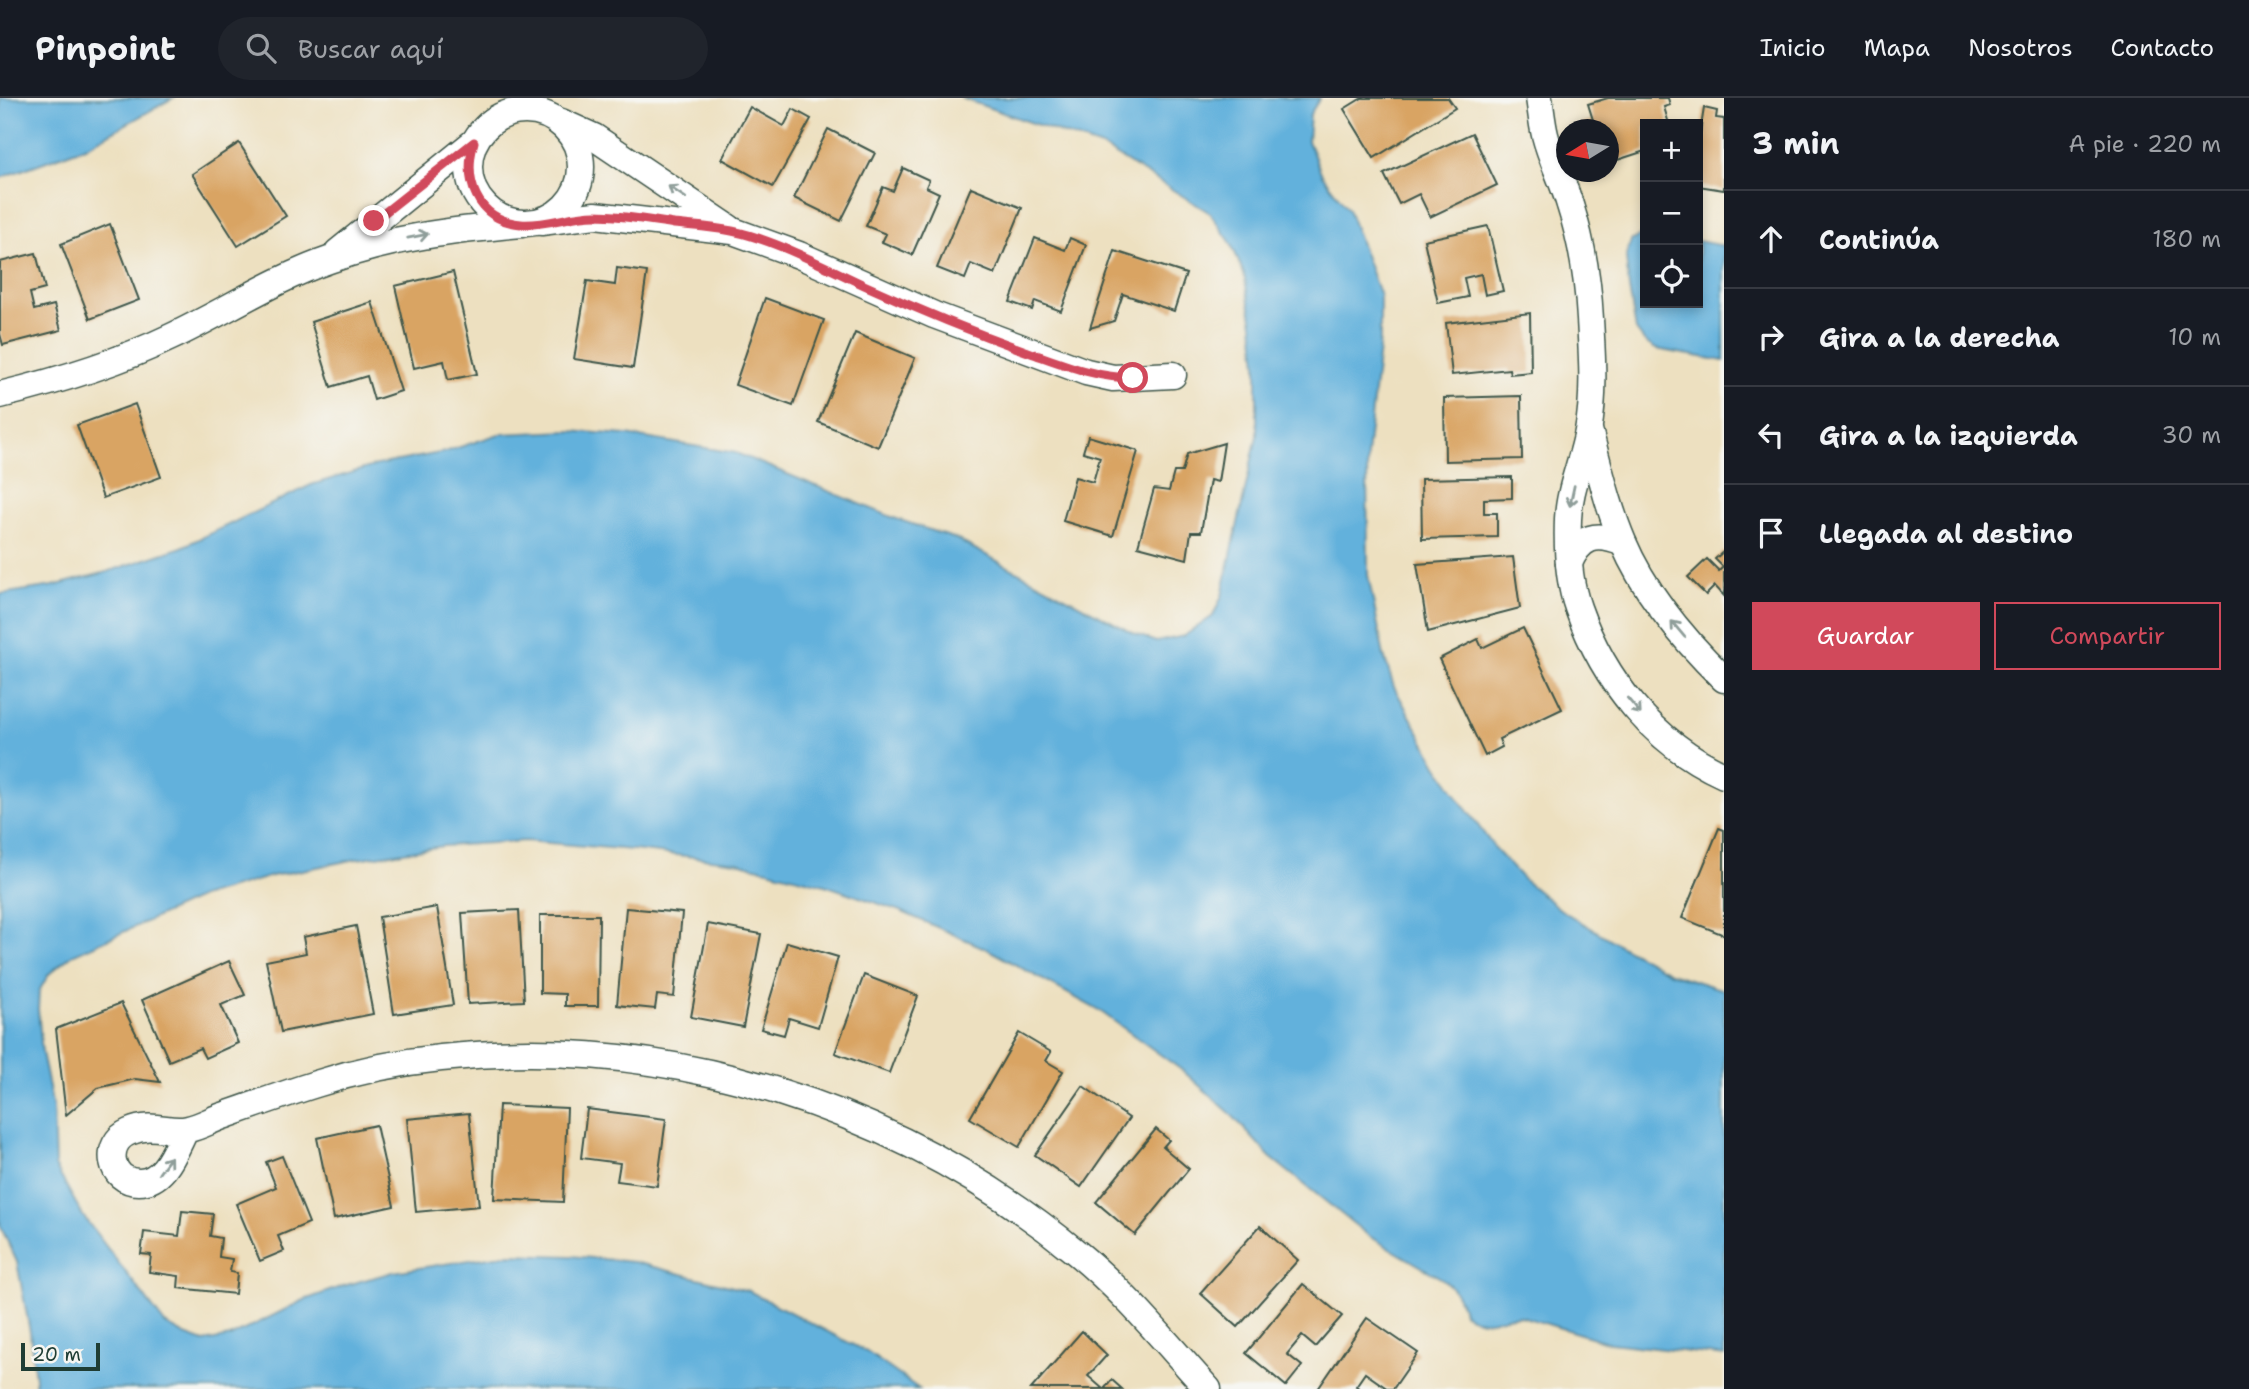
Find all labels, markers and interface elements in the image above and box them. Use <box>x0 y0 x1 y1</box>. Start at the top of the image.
search box <box>218 17 708 80</box>
text: Pinpoint <box>35 26 176 71</box>
icon: search <box>242 29 280 67</box>
text: Buscar aquí <box>298 31 443 66</box>
text: Inicio <box>1760 32 1826 64</box>
text: Mapa <box>1864 32 1930 64</box>
text: Nosotros <box>1968 32 2073 64</box>
text: Contacto <box>2111 32 2214 64</box>
north arrow <box>1556 119 1619 182</box>
map controls <box>1640 119 1703 308</box>
button: + <box>1640 119 1703 182</box>
text: 3 min <box>1752 123 1839 164</box>
text: A pie · 220 m <box>2068 129 2221 159</box>
button: − <box>1640 182 1703 245</box>
one-way arrow <box>668 185 687 200</box>
route end <box>358 205 389 236</box>
icon: ahead <box>1752 220 1790 258</box>
text: Continúa <box>1819 222 1939 257</box>
text: 180 m <box>2152 224 2221 254</box>
one-way arrow <box>406 228 429 242</box>
button: locate <box>1640 245 1703 308</box>
icon: right <box>1752 318 1790 356</box>
text: Gira a la derecha <box>1819 320 2060 355</box>
text: 10 m <box>2168 322 2221 352</box>
route start <box>1117 362 1148 393</box>
icon: left <box>1752 416 1790 454</box>
text: Gira a la izquierda <box>1819 418 2078 453</box>
text: 30 m <box>2162 420 2221 450</box>
one-way arrow <box>1565 484 1579 507</box>
icon: arrive <box>1752 514 1790 552</box>
text: Llegada al destino <box>1819 516 2073 551</box>
button: Guardar <box>1752 602 1980 670</box>
button: Compartir <box>1994 602 2221 670</box>
one-way arrow <box>1670 621 1686 639</box>
one-way arrow <box>1627 697 1642 715</box>
one-way arrow <box>158 1156 172 1175</box>
scale bar <box>21 1340 100 1372</box>
text: 20 m <box>32 1342 81 1367</box>

